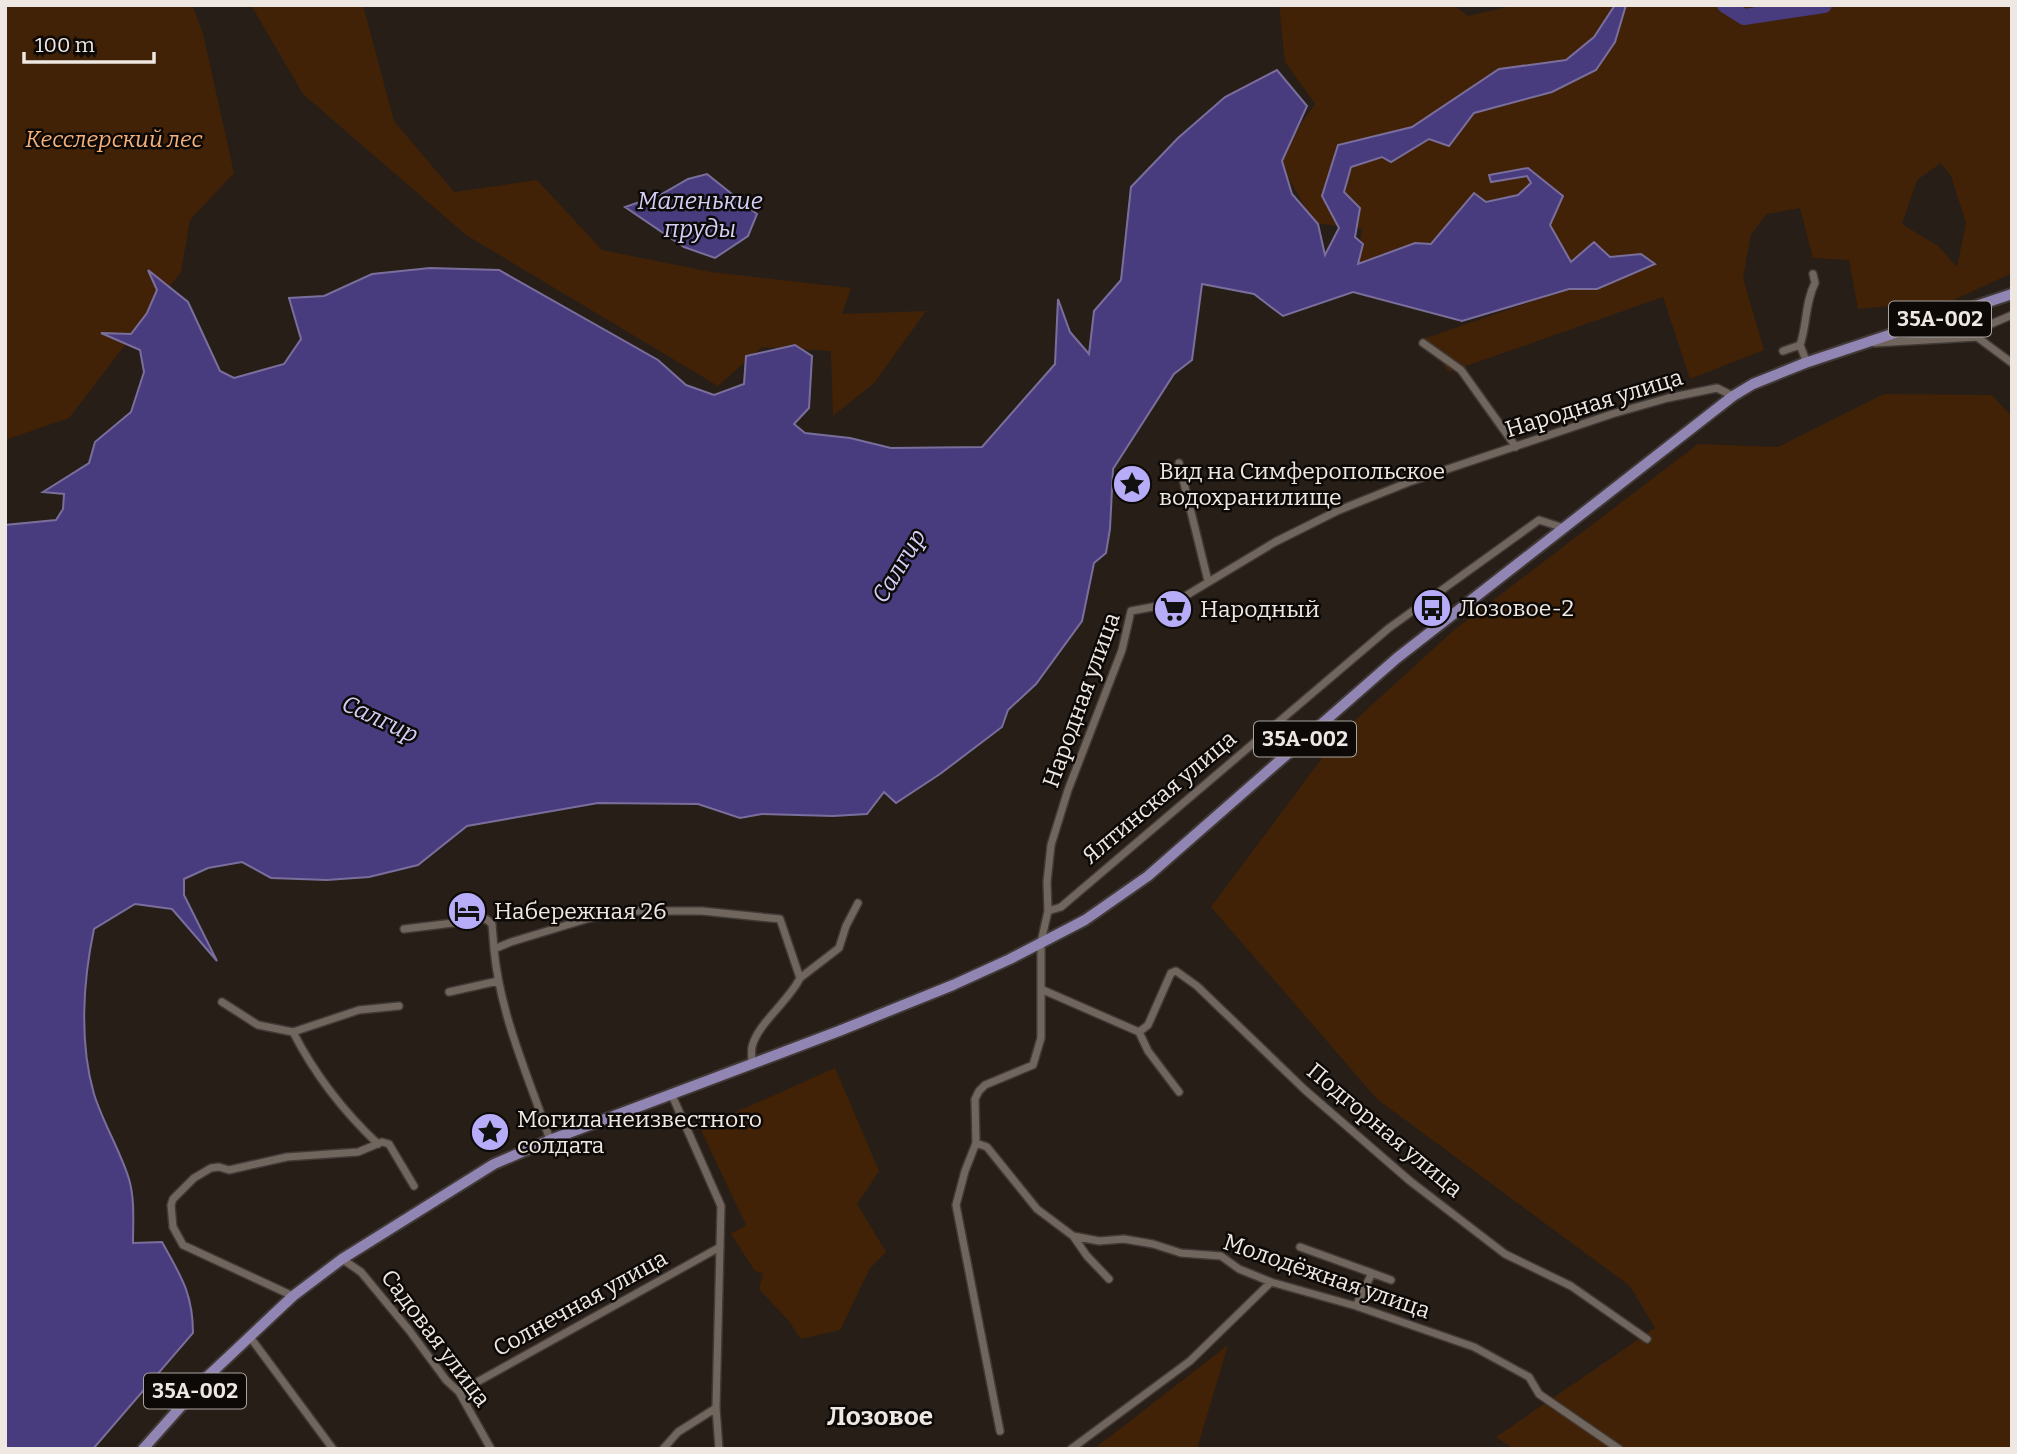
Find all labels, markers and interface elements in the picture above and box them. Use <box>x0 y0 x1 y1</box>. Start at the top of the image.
scale bar <box>24 21 154 65</box>
text: 100 m <box>35 32 95 58</box>
park label: Кесслерский лес <box>25 125 203 153</box>
water label: Маленькие пруды <box>637 187 763 243</box>
road number: 35А-002 <box>1889 302 1991 336</box>
street label: Народная улица <box>1502 363 1686 443</box>
place label: Вид на Симферопольское водохранилище <box>1159 457 1445 511</box>
place icon: Вид на Симферопольское водохранилище <box>1111 463 1153 505</box>
water label: Салгир <box>866 524 932 608</box>
bus stop icon: Лозовое-2 <box>1411 587 1453 629</box>
supermarket icon: Народный <box>1152 588 1194 630</box>
place label: Лозовое-2 <box>1459 594 1574 622</box>
place label: Народный <box>1200 595 1320 623</box>
street label: Народная улица <box>1036 608 1126 791</box>
water label: Салгир <box>337 689 423 749</box>
road number: 35А-002 <box>1254 722 1356 756</box>
street label: Ялтинская улица <box>1076 724 1242 870</box>
hotel icon: Набережная 26 <box>446 890 488 932</box>
place label: Набережная 26 <box>494 897 666 925</box>
street label: Подгорная улица <box>1301 1057 1469 1204</box>
place label: Могила неизвестного солдата <box>517 1105 762 1159</box>
place icon: Могила неизвестного солдата <box>469 1111 511 1153</box>
street label: Молодёжная улица <box>1220 1227 1435 1325</box>
street label: Солнечная улица <box>488 1243 672 1362</box>
street label: Садовая улица <box>375 1264 497 1412</box>
road number: 35А-002 <box>144 1374 246 1408</box>
district label: Лозовое <box>827 1401 933 1432</box>

